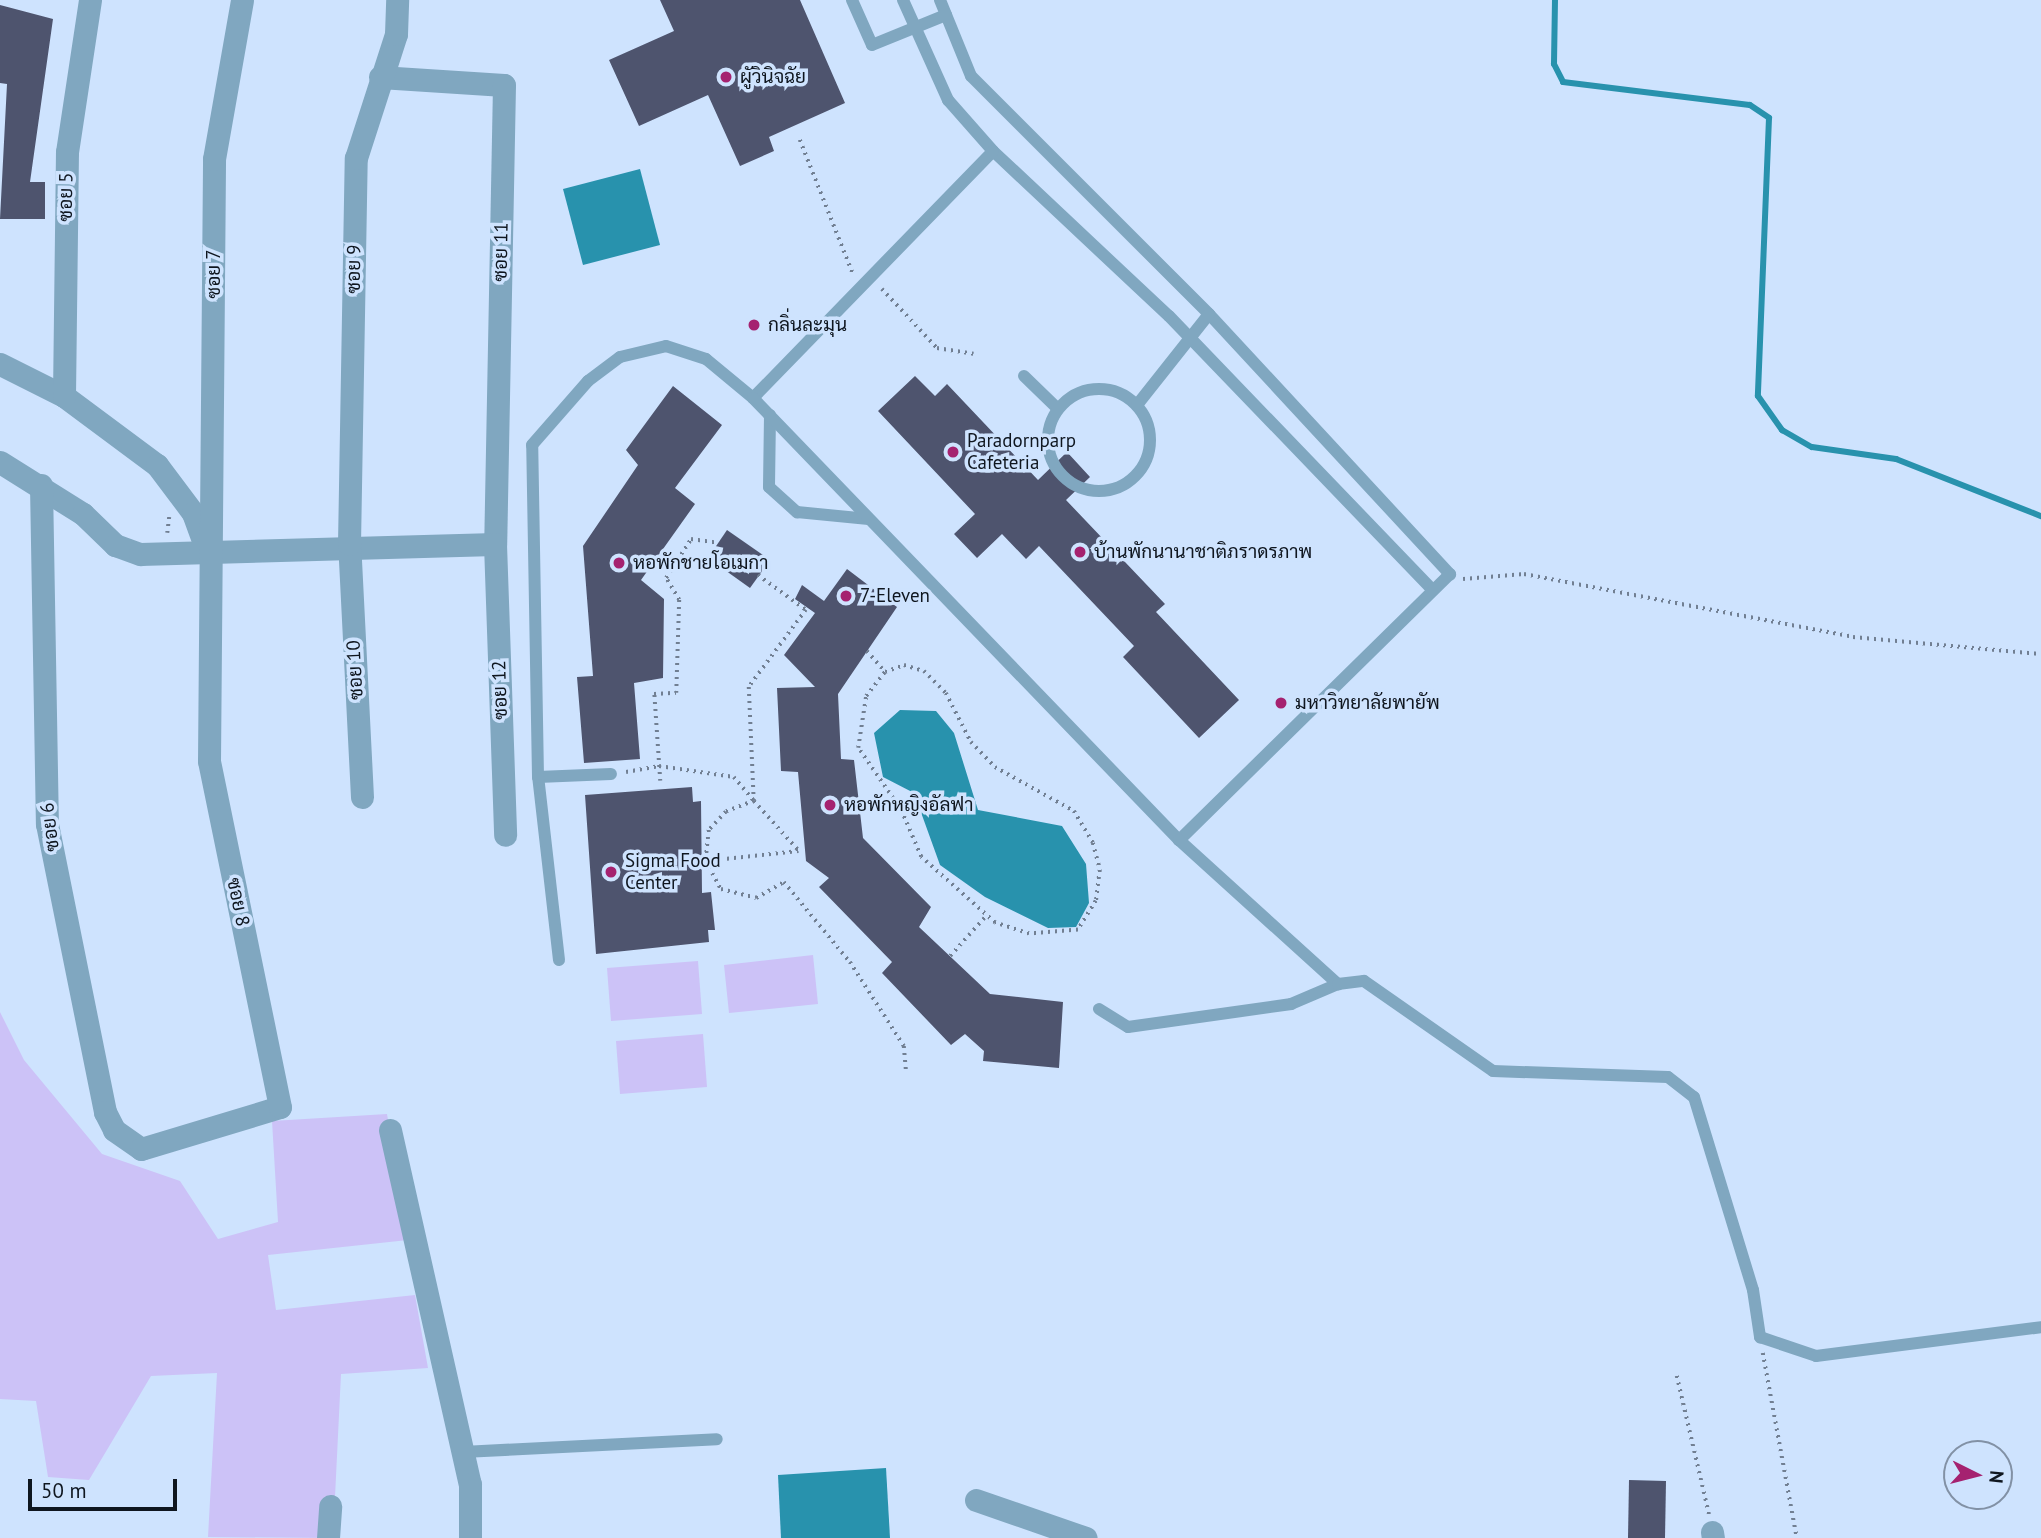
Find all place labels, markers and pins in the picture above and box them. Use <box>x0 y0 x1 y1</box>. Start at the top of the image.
place label: ผัูวินิจฉัย <box>740 66 806 88</box>
marker: ผัูวินิจฉัย <box>718 69 734 85</box>
place label: กลิ่นละมุน <box>768 314 847 336</box>
marker: กลิ่นละมุน <box>746 317 762 333</box>
place label: Paradornparp Cafeteria <box>967 430 1076 474</box>
marker: Paradornparp Cafeteria <box>945 444 961 460</box>
place label: บ้านพักนานาชาติภราดรภาพ <box>1094 541 1312 563</box>
marker: บ้านพักนานาชาติภราดรภาพ <box>1072 544 1088 560</box>
place label: หอพักชายโอเมกา <box>633 552 769 574</box>
marker: หอพักชายโอเมกา <box>611 555 627 571</box>
place label: 7-Eleven <box>860 585 930 607</box>
marker: 7-Eleven <box>838 588 854 604</box>
place label: มหาวิทยาลัยพายัพ <box>1295 692 1440 714</box>
marker: มหาวิทยาลัยพายัพ <box>1273 695 1289 711</box>
place label: หอพักหญิงอัลฟา <box>844 794 973 816</box>
marker: หอพักหญิงอัลฟา <box>822 797 838 813</box>
place label: Sigma Food Center <box>625 850 721 894</box>
marker: Sigma Food Center <box>603 864 619 880</box>

